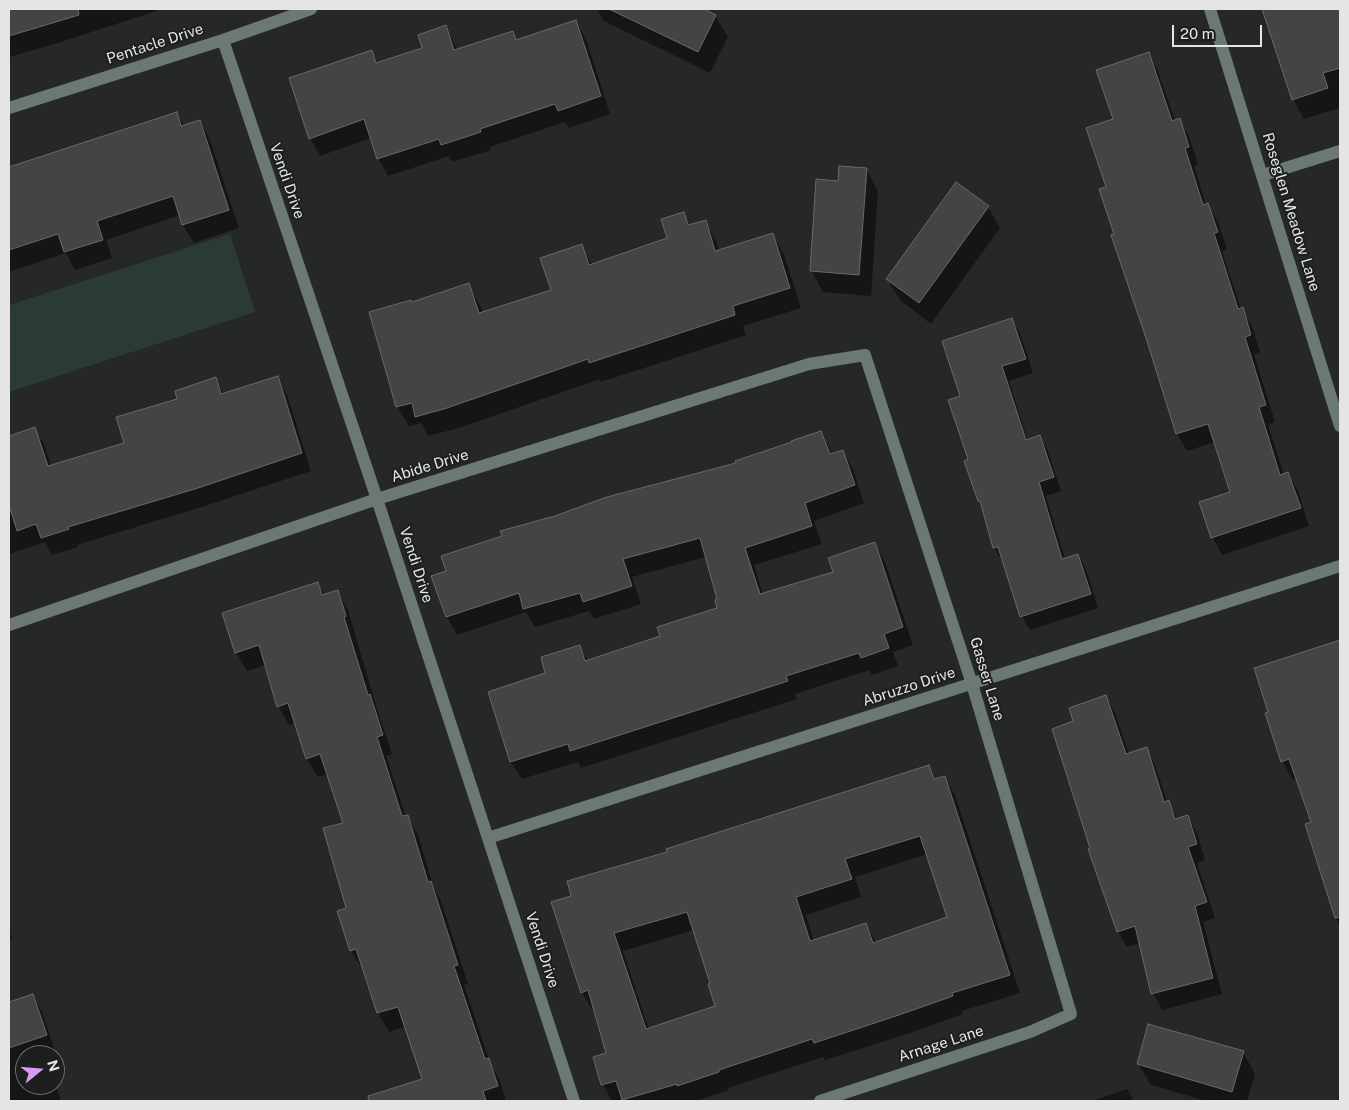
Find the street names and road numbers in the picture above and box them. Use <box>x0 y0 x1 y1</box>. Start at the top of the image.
street label: Pentacle Drive <box>104 20 206 68</box>
street label: Roseglen Meadow Lane <box>1258 130 1324 294</box>
street label: Vendi Drive <box>266 141 308 221</box>
street label: Abide Drive <box>389 446 471 486</box>
street label: Vendi Drive <box>395 525 437 605</box>
street label: Gasser Lane <box>966 635 1008 723</box>
street label: Abruzzo Drive <box>860 663 958 711</box>
street label: Vendi Drive <box>521 910 563 990</box>
street label: Arnage Lane <box>896 1022 986 1066</box>

